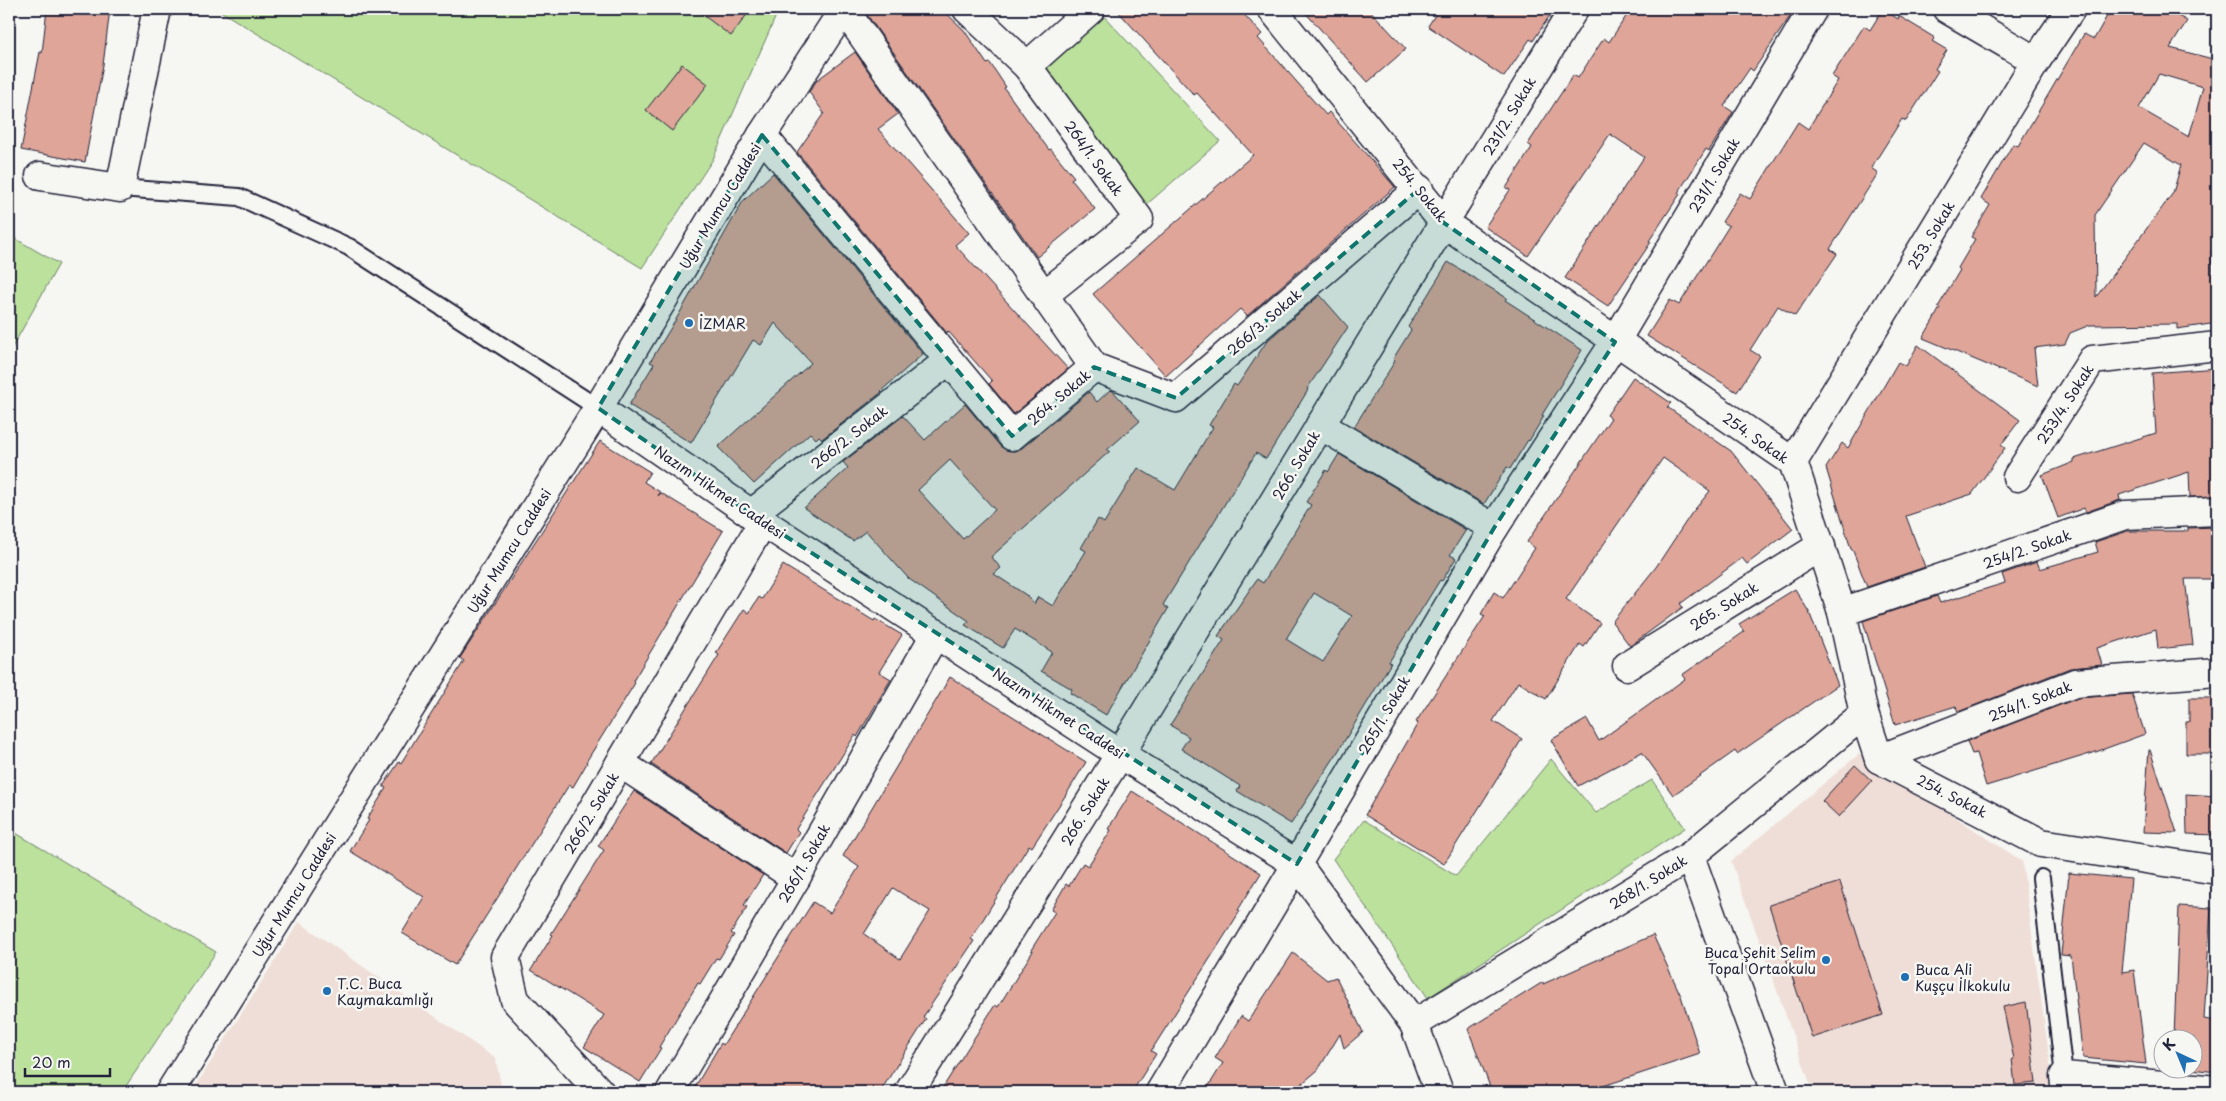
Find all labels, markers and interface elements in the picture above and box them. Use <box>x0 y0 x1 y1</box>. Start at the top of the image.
street label: 231/2. Sokak <box>1477 73 1541 159</box>
street label: 264/1. Sokak <box>1059 116 1129 200</box>
street label: 231/1. Sokak <box>1683 133 1745 217</box>
street label: Uğur Mumcu Caddesi <box>674 139 766 273</box>
street label: 254. Sokak <box>1388 154 1452 226</box>
street label: 253. Sokak <box>1902 197 1960 273</box>
street label: 266/3. Sokak <box>1222 284 1306 360</box>
place label: İZMAR <box>699 313 746 334</box>
marker: İZMAR <box>683 317 695 329</box>
street label: 253/4. Sokak <box>2031 360 2099 448</box>
street label: 264. Sokak <box>1023 364 1095 430</box>
street label: 266/2. Sokak <box>806 400 892 474</box>
street label: 254. Sokak <box>1719 407 1793 469</box>
street label: 266. Sokak <box>1267 426 1325 504</box>
street label: Nazım Hikmet Caddesi <box>650 440 790 544</box>
street label: Uğur Mumcu Caddesi <box>462 484 556 618</box>
street label: 254/2. Sokak <box>1980 524 2074 574</box>
street label: 265. Sokak <box>1686 577 1762 635</box>
street label: Nazım Hikmet Caddesi <box>989 662 1129 764</box>
street label: 265/1. Sokak <box>1353 672 1415 758</box>
street label: 254/1. Sokak <box>1985 675 2075 727</box>
street label: 266/2. Sokak <box>558 768 624 858</box>
street label: 254. Sokak <box>1913 769 1991 823</box>
street label: 266. Sokak <box>1056 773 1114 849</box>
street label: 266/1. Sokak <box>773 819 835 907</box>
street label: Uğur Mumcu Caddesi <box>247 828 341 962</box>
street label: 268/1. Sokak <box>1605 850 1691 914</box>
place label: Buca Şehit Selim Topal Ortaokulu <box>1704 942 1816 979</box>
marker: Buca Şehit Selim Topal Ortaokulu <box>1820 954 1832 966</box>
place label: Buca Ali Kuşçu İlkokulu <box>1915 959 2011 996</box>
marker: Buca Ali Kuşçu İlkokulu <box>1899 971 1911 983</box>
place label: T.C. Buca Kaymakamlığı <box>337 973 434 1010</box>
marker: T.C. Buca Kaymakamlığı <box>321 985 333 997</box>
north arrow <box>2154 1028 2204 1078</box>
text: K <box>2158 1033 2180 1055</box>
scale bar <box>25 1046 110 1078</box>
text: 20 m <box>32 1050 71 1073</box>

